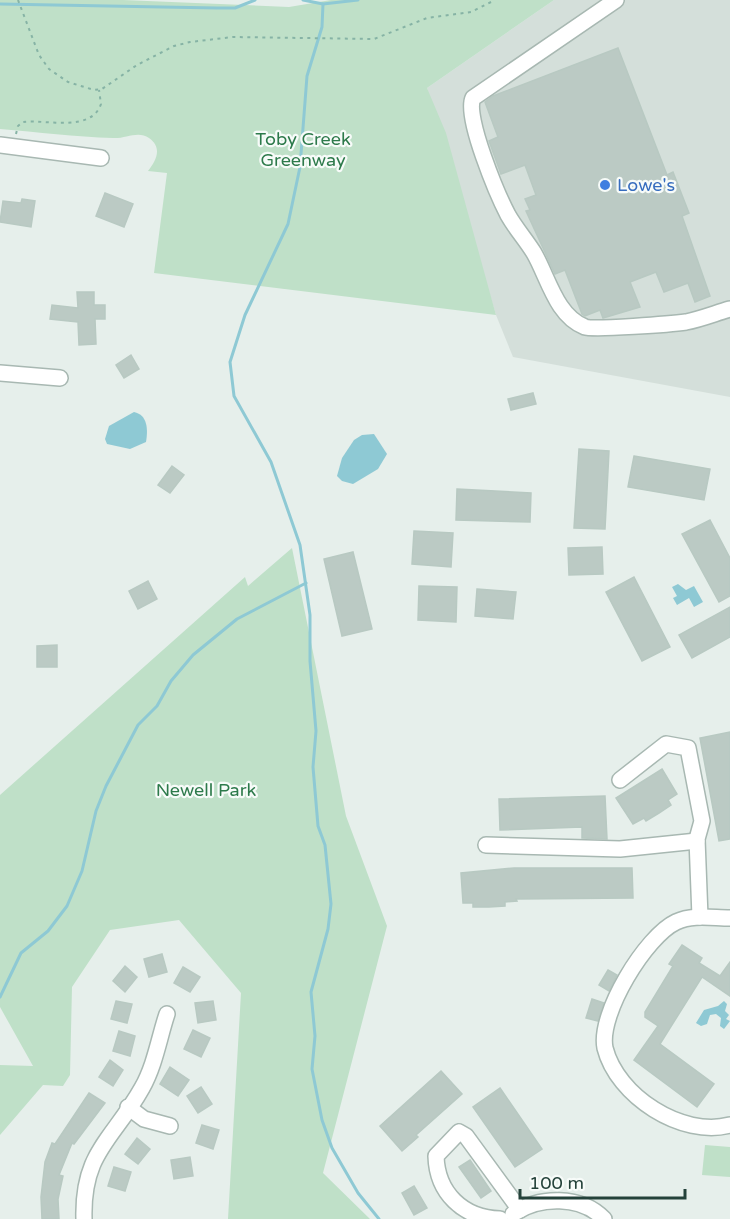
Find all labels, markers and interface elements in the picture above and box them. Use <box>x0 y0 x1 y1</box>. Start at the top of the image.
park label: Toby Creek Greenway <box>255 128 351 171</box>
place label: Lowe's <box>617 174 675 196</box>
marker: Lowe's <box>598 178 612 192</box>
park label: Newell Park <box>156 779 257 801</box>
scale bar <box>520 1162 685 1200</box>
text: 100 m <box>529 1172 584 1194</box>

